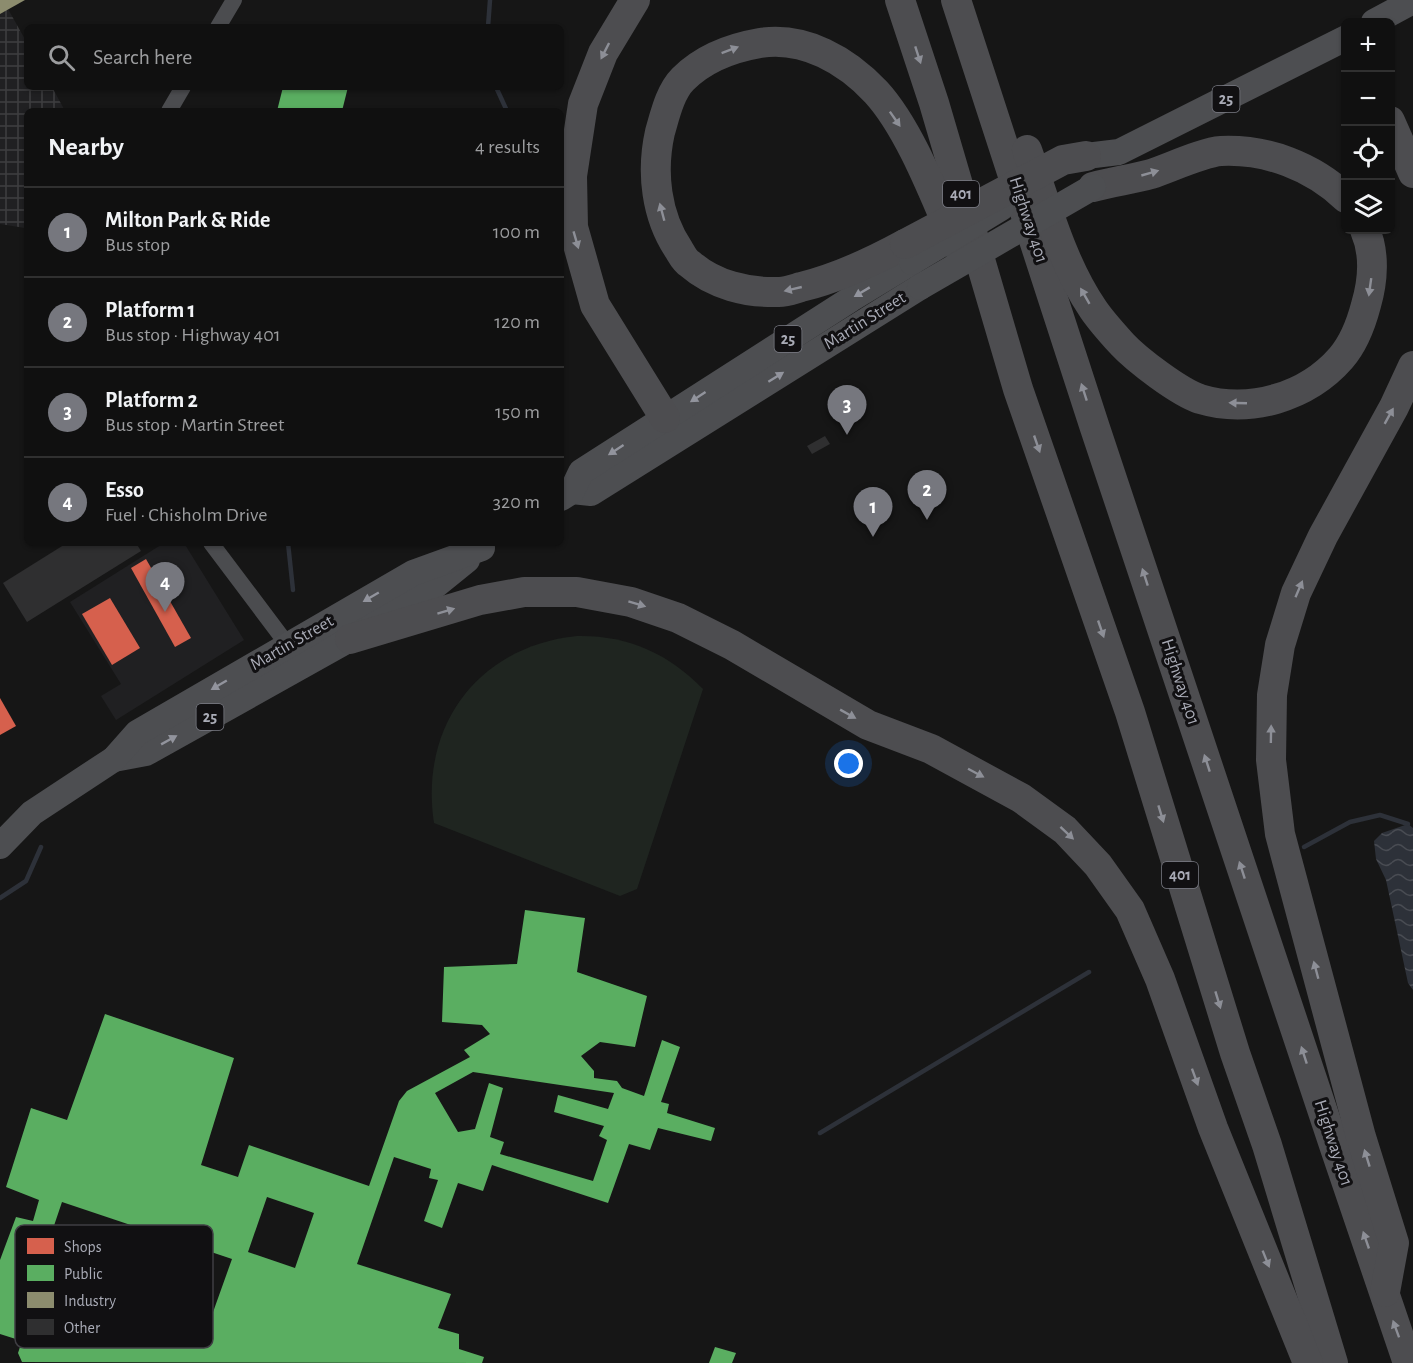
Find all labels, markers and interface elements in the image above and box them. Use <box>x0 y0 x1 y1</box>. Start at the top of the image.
map controls <box>1341 18 1395 234</box>
button: + <box>1341 18 1395 72</box>
search box <box>24 24 564 90</box>
icon: search <box>45 41 78 74</box>
one-way arrow <box>601 42 610 59</box>
one-way arrow <box>721 45 739 55</box>
text: Search here <box>93 46 192 68</box>
one-way arrow <box>914 47 924 65</box>
button: − <box>1341 72 1395 126</box>
road number: 25 <box>1212 86 1240 112</box>
one-way arrow <box>889 110 901 126</box>
button: locate <box>1341 126 1395 180</box>
text: Nearby <box>48 134 124 160</box>
text: 4 results <box>475 137 540 157</box>
one-way arrow <box>1141 168 1159 178</box>
street label: Highway 401 <box>1006 175 1050 265</box>
button: layers <box>1341 180 1395 234</box>
road number: 401 <box>943 181 979 207</box>
one-way arrow <box>657 203 666 221</box>
text: Milton Park & Ride <box>105 209 270 231</box>
text: 1 <box>64 222 71 242</box>
text: 100 m <box>493 222 540 242</box>
one-way arrow <box>572 231 581 249</box>
text: Bus stop <box>105 235 170 255</box>
one-way arrow <box>1365 277 1374 296</box>
one-way arrow <box>784 284 802 294</box>
one-way arrow <box>854 286 870 297</box>
one-way arrow <box>1081 287 1091 304</box>
street label: Martin Street <box>821 289 909 353</box>
text: Platform 1 <box>105 299 195 321</box>
text: 2 <box>63 312 72 332</box>
text: 120 m <box>494 312 540 332</box>
text: Bus stop · Highway 401 <box>105 325 281 345</box>
road number: 25 <box>774 326 802 352</box>
one-way arrow <box>768 372 784 383</box>
one-way arrow <box>1079 383 1088 401</box>
pin: 3 <box>828 386 866 435</box>
text: Platform 2 <box>105 389 198 411</box>
one-way arrow <box>690 392 706 403</box>
one-way arrow <box>1228 399 1247 408</box>
text: 3 <box>63 402 72 422</box>
text: 150 m <box>495 402 540 422</box>
one-way arrow <box>1383 408 1393 425</box>
text: Bus stop · Martin Street <box>105 415 284 435</box>
one-way arrow <box>1033 435 1043 453</box>
one-way arrow <box>608 444 624 455</box>
pin: 2 <box>908 470 946 520</box>
text: Esso <box>105 479 144 501</box>
pin: 1 <box>854 488 892 537</box>
text: 4 <box>62 492 73 512</box>
text: 320 m <box>493 492 540 512</box>
text: Fuel · Chisholm Drive <box>105 505 267 525</box>
pin: 4 <box>146 562 184 612</box>
one-way arrow <box>1140 568 1150 586</box>
one-way arrow <box>1294 580 1304 598</box>
one-way arrow <box>363 591 379 602</box>
one-way arrow <box>628 600 646 609</box>
one-way arrow <box>437 606 455 615</box>
street label: Martin Street <box>247 612 337 674</box>
one-way arrow <box>1096 620 1106 638</box>
street label: Highway 401 <box>1158 637 1202 727</box>
one-way arrow <box>210 680 227 690</box>
road number: 25 <box>196 704 224 730</box>
one-way arrow <box>839 709 856 719</box>
one-way arrow <box>1266 725 1276 744</box>
one-way arrow <box>161 735 178 745</box>
your location <box>834 749 863 778</box>
one-way arrow <box>1201 753 1211 771</box>
one-way arrow <box>967 768 984 778</box>
one-way arrow <box>1157 805 1166 823</box>
one-way arrow <box>1059 826 1074 839</box>
one-way arrow <box>1237 861 1247 879</box>
road number: 401 <box>1162 862 1198 888</box>
one-way arrow <box>1311 960 1320 978</box>
one-way arrow <box>1214 991 1224 1009</box>
one-way arrow <box>1299 1046 1308 1064</box>
one-way arrow <box>1191 1068 1201 1086</box>
street label: Highway 401 <box>1311 1098 1355 1188</box>
one-way arrow <box>1362 1149 1371 1167</box>
legend <box>15 1225 213 1348</box>
one-way arrow <box>1360 1231 1370 1249</box>
text: Shops <box>64 1239 102 1255</box>
one-way arrow <box>1261 1250 1271 1268</box>
text: Public <box>64 1266 102 1282</box>
text: Industry <box>64 1293 116 1310</box>
text: Other <box>64 1320 101 1336</box>
one-way arrow <box>1391 1320 1401 1338</box>

